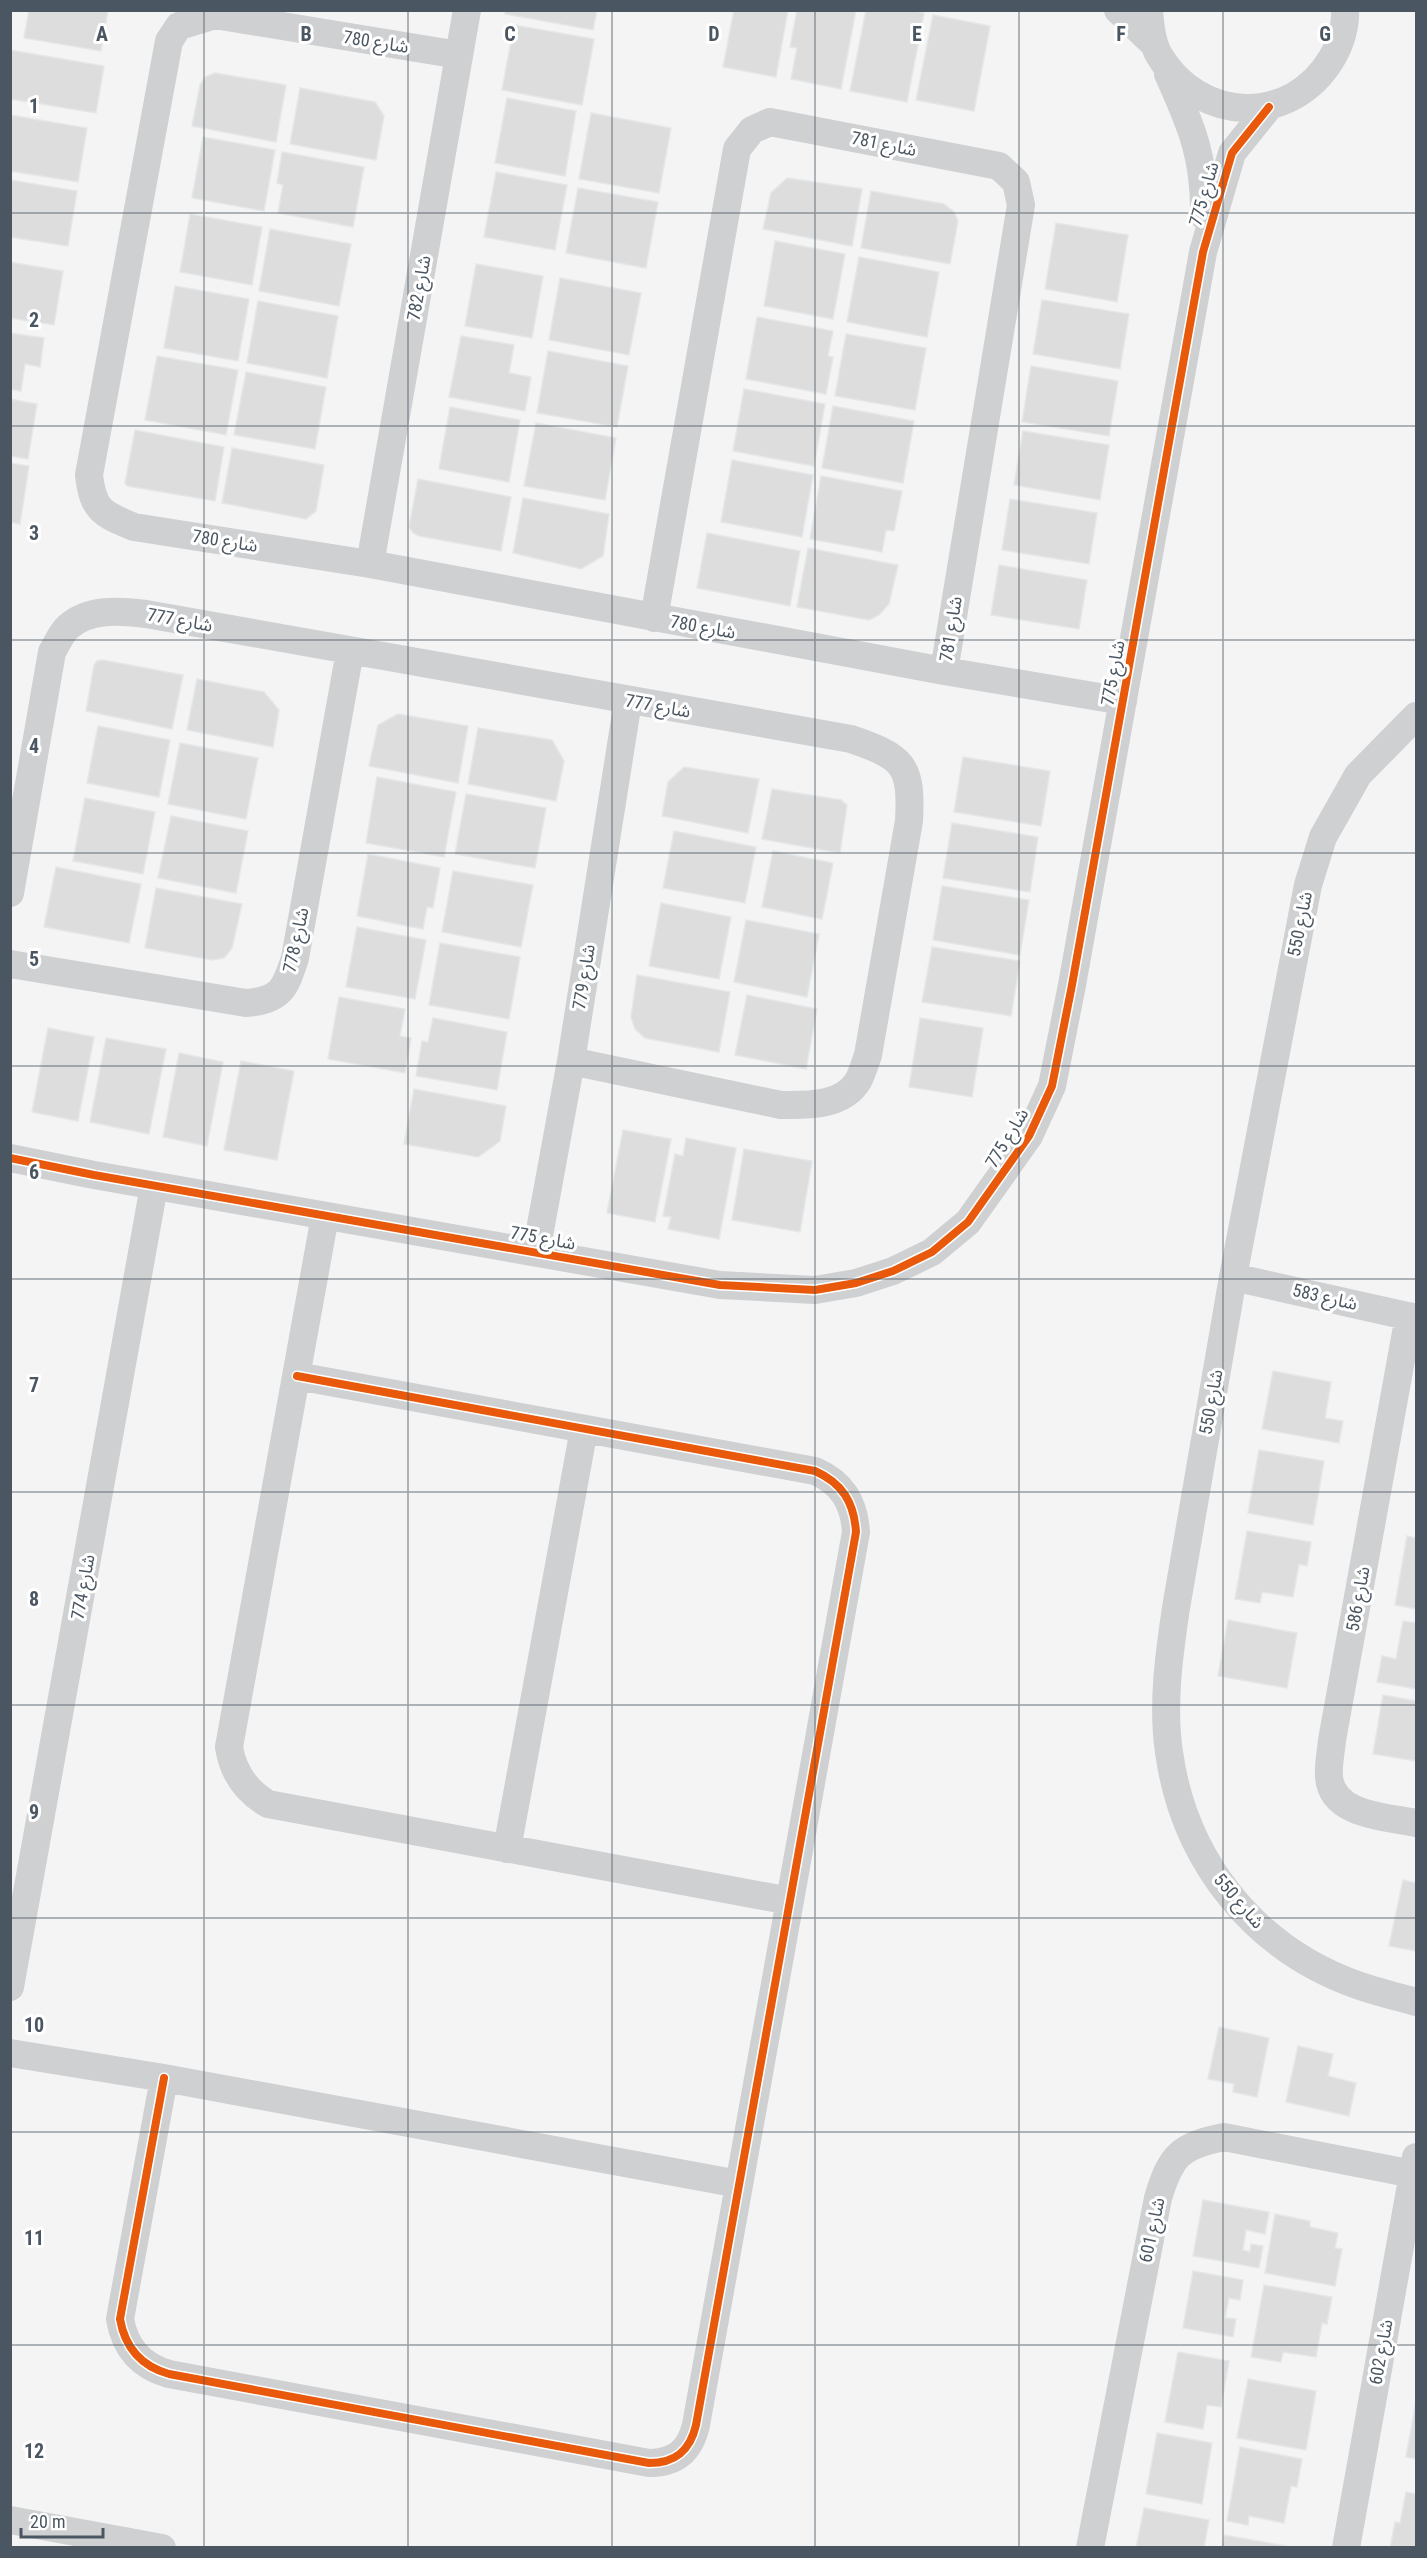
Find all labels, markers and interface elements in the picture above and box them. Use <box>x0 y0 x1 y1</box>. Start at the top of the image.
text: A <box>96 22 108 46</box>
text: B <box>300 22 312 46</box>
text: C <box>504 22 516 46</box>
text: D <box>708 22 720 46</box>
text: E <box>912 22 922 46</box>
text: F <box>1116 22 1126 46</box>
text: G <box>1319 22 1331 46</box>
street label: شارع 780 <box>341 26 410 61</box>
text: 1 <box>29 94 39 118</box>
street label: شارع 781 <box>849 127 918 164</box>
street label: شارع 775 <box>1184 159 1227 230</box>
street label: شارع 782 <box>402 254 439 323</box>
text: 2 <box>29 308 39 332</box>
text: 3 <box>29 521 39 545</box>
street label: شارع 780 <box>190 525 259 560</box>
street label: شارع 781 <box>935 595 970 664</box>
street label: شارع 777 <box>145 603 214 640</box>
street label: شارع 780 <box>668 610 737 647</box>
street label: شارع 775 <box>1096 639 1133 708</box>
street label: شارع 777 <box>623 689 692 726</box>
text: 4 <box>29 734 39 758</box>
street label: شارع 550 <box>1283 890 1320 959</box>
street label: شارع 778 <box>278 905 317 975</box>
street label: شارع 779 <box>568 943 603 1012</box>
text: 5 <box>29 947 39 971</box>
street label: شارع 775 <box>981 1104 1036 1173</box>
text: 6 <box>29 1160 39 1184</box>
street label: شارع 775 <box>508 1221 577 1258</box>
street label: شارع 583 <box>1290 1279 1360 1318</box>
street label: شارع 550 <box>1194 1368 1231 1437</box>
text: 7 <box>29 1373 39 1397</box>
street label: شارع 774 <box>66 1553 103 1622</box>
street label: شارع 586 <box>1341 1565 1378 1634</box>
text: 8 <box>29 1587 39 1611</box>
text: 9 <box>29 1800 39 1824</box>
street label: شارع 550 <box>1207 1869 1269 1935</box>
text: 10 <box>24 2013 44 2037</box>
street label: شارع 601 <box>1134 2195 1173 2265</box>
text: 11 <box>24 2226 44 2250</box>
street label: شارع 602 <box>1364 2318 1401 2387</box>
text: 12 <box>24 2439 44 2463</box>
scale bar <box>21 2501 104 2539</box>
text: 20 m <box>30 2511 65 2532</box>

